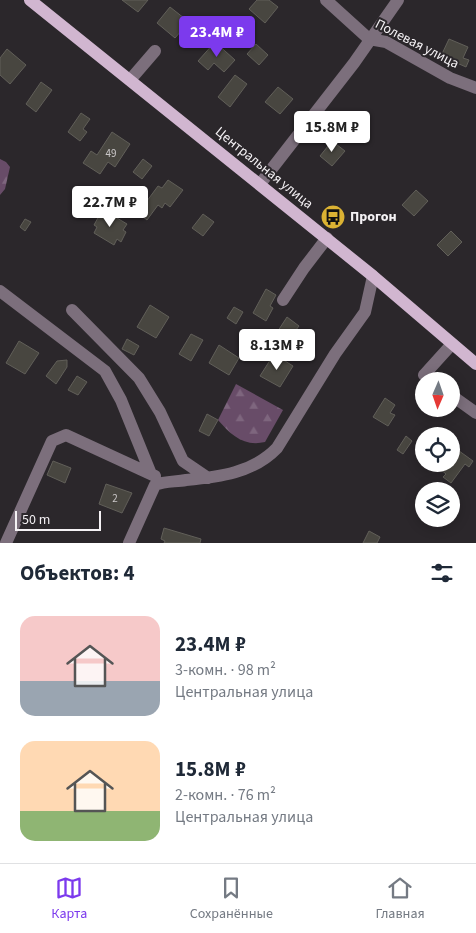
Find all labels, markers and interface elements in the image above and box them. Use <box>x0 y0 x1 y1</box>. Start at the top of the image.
street label: Полевая улица <box>372 14 462 74</box>
pin: 23.4M ₽ <box>171 15 263 58</box>
text: 23.4M ₽ <box>190 21 244 43</box>
pin: 15.8M ₽ <box>286 110 378 153</box>
text: 15.8M ₽ <box>305 116 359 138</box>
street label: Центральная улица <box>211 122 317 214</box>
house number: 49 <box>106 146 116 161</box>
pin: 22.7M ₽ <box>64 186 156 228</box>
text: 22.7M ₽ <box>83 191 137 213</box>
bus stop icon: Прогон <box>320 204 346 230</box>
place label: Прогон <box>350 207 397 227</box>
pin: 8.13M ₽ <box>231 328 323 371</box>
text: 8.13M ₽ <box>250 334 304 356</box>
north arrow <box>415 372 460 418</box>
map controls <box>415 372 460 527</box>
button: locate <box>415 427 460 472</box>
button: layers <box>415 482 460 527</box>
house number: 2 <box>112 491 118 506</box>
scale bar <box>15 508 101 531</box>
text: 50 m <box>22 510 50 530</box>
text: Объектов: 4 <box>20 558 135 588</box>
icon: filters <box>428 559 456 587</box>
text: 23.4M ₽ <box>175 629 246 659</box>
icon: home <box>60 636 120 696</box>
text: 3-комн. · 98 m² <box>175 659 276 681</box>
text: Центральная улица <box>175 681 313 703</box>
text: 15.8M ₽ <box>175 754 246 784</box>
icon: home <box>60 761 120 821</box>
text: 2-комн. · 76 m² <box>175 784 276 806</box>
text: Центральная улица <box>175 806 313 828</box>
tab: Карта <box>51 874 87 924</box>
tab: Сохранённые <box>190 874 273 924</box>
tab: Главная <box>376 874 425 924</box>

